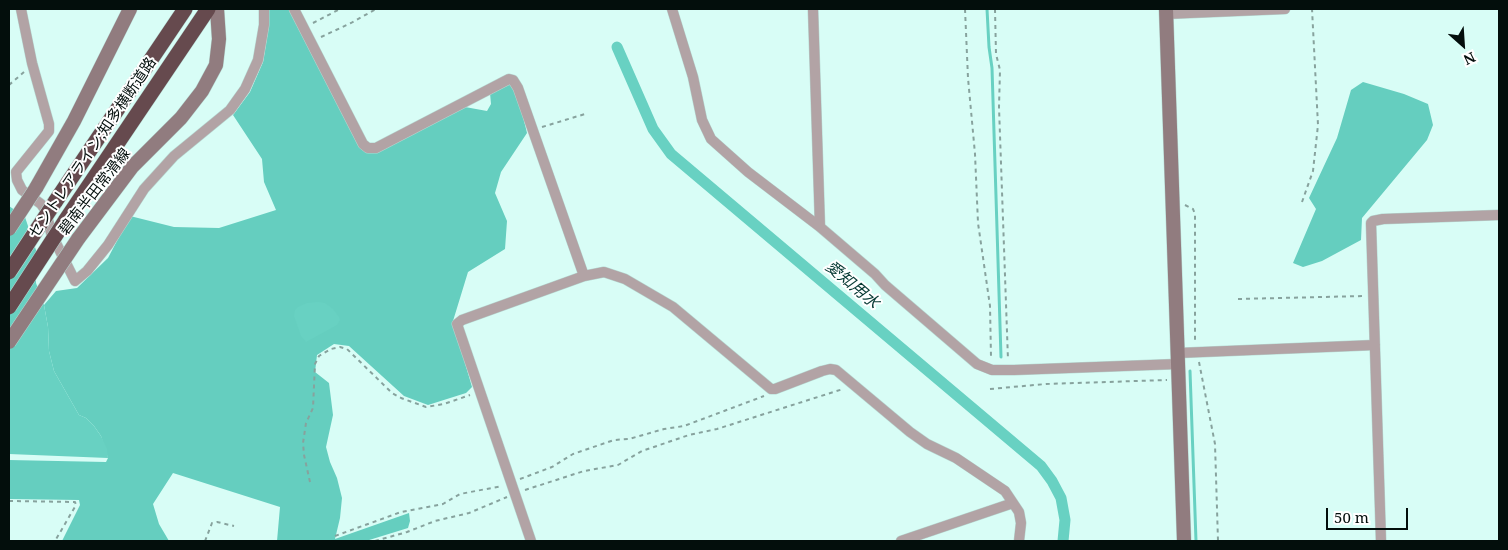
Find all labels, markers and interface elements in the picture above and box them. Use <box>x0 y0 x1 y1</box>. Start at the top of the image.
north arrow <box>1438 20 1488 70</box>
text: N <box>1461 48 1479 70</box>
street label: セントレアライン;知多横断道路 <box>26 54 160 242</box>
street label: 碧南半田常滑線 <box>56 145 134 239</box>
water label: 愛知用水 <box>821 257 883 313</box>
scale bar <box>1328 498 1410 530</box>
text: 50 m <box>1334 507 1369 527</box>

